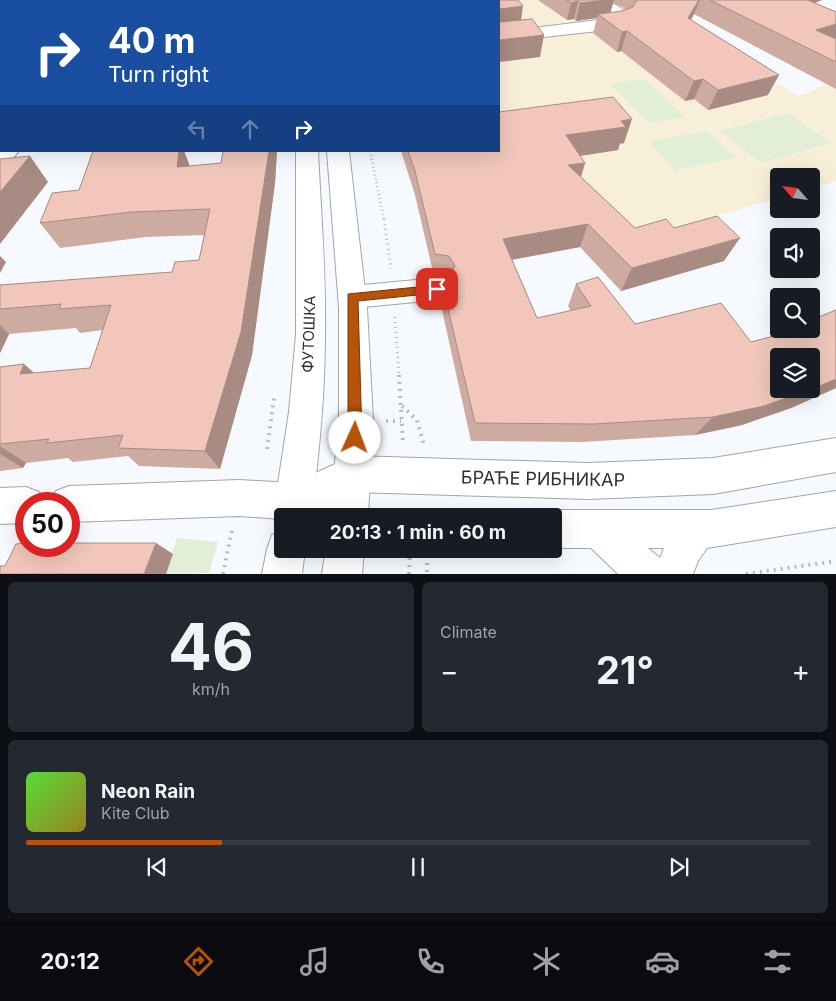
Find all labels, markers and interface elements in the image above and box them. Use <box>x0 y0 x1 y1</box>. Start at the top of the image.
text: 40 m <box>108 19 196 61</box>
icon: right <box>25 20 90 85</box>
text: Turn right <box>108 61 209 87</box>
icon: left <box>183 115 211 143</box>
icon: ahead <box>236 115 264 143</box>
icon: right <box>289 115 317 143</box>
north arrow <box>770 168 820 218</box>
map controls <box>770 168 820 398</box>
button: sound <box>770 228 820 278</box>
pin <box>416 268 458 310</box>
icon: arrive <box>423 275 451 303</box>
button: search <box>770 288 820 338</box>
street label: ФУТОШКА <box>298 295 319 373</box>
button: layers <box>770 348 820 398</box>
position arrow <box>328 411 380 463</box>
street label: БРАЋЕ РИБНИКАР <box>461 467 625 490</box>
speed limit sign: 50 <box>15 492 80 557</box>
text: 20:13 · 1 min · 60 m <box>330 521 506 544</box>
text: 46 <box>168 607 254 686</box>
text: Climate <box>440 622 497 642</box>
text: 21° <box>596 647 654 693</box>
text: − <box>440 654 459 688</box>
text: + <box>791 654 810 688</box>
text: km/h <box>192 679 230 699</box>
text: Neon Rain <box>101 780 195 803</box>
text: Kite Club <box>101 803 170 823</box>
icon: previous <box>143 853 171 881</box>
icon: pause <box>404 853 432 881</box>
icon: next <box>665 853 693 881</box>
icon: directions <box>181 944 216 979</box>
icon: music <box>297 944 332 979</box>
icon: phone <box>413 944 448 979</box>
icon: climate <box>529 944 564 979</box>
icon: car <box>645 944 680 979</box>
icon: filters <box>760 944 795 979</box>
text: 20:12 <box>40 948 100 974</box>

